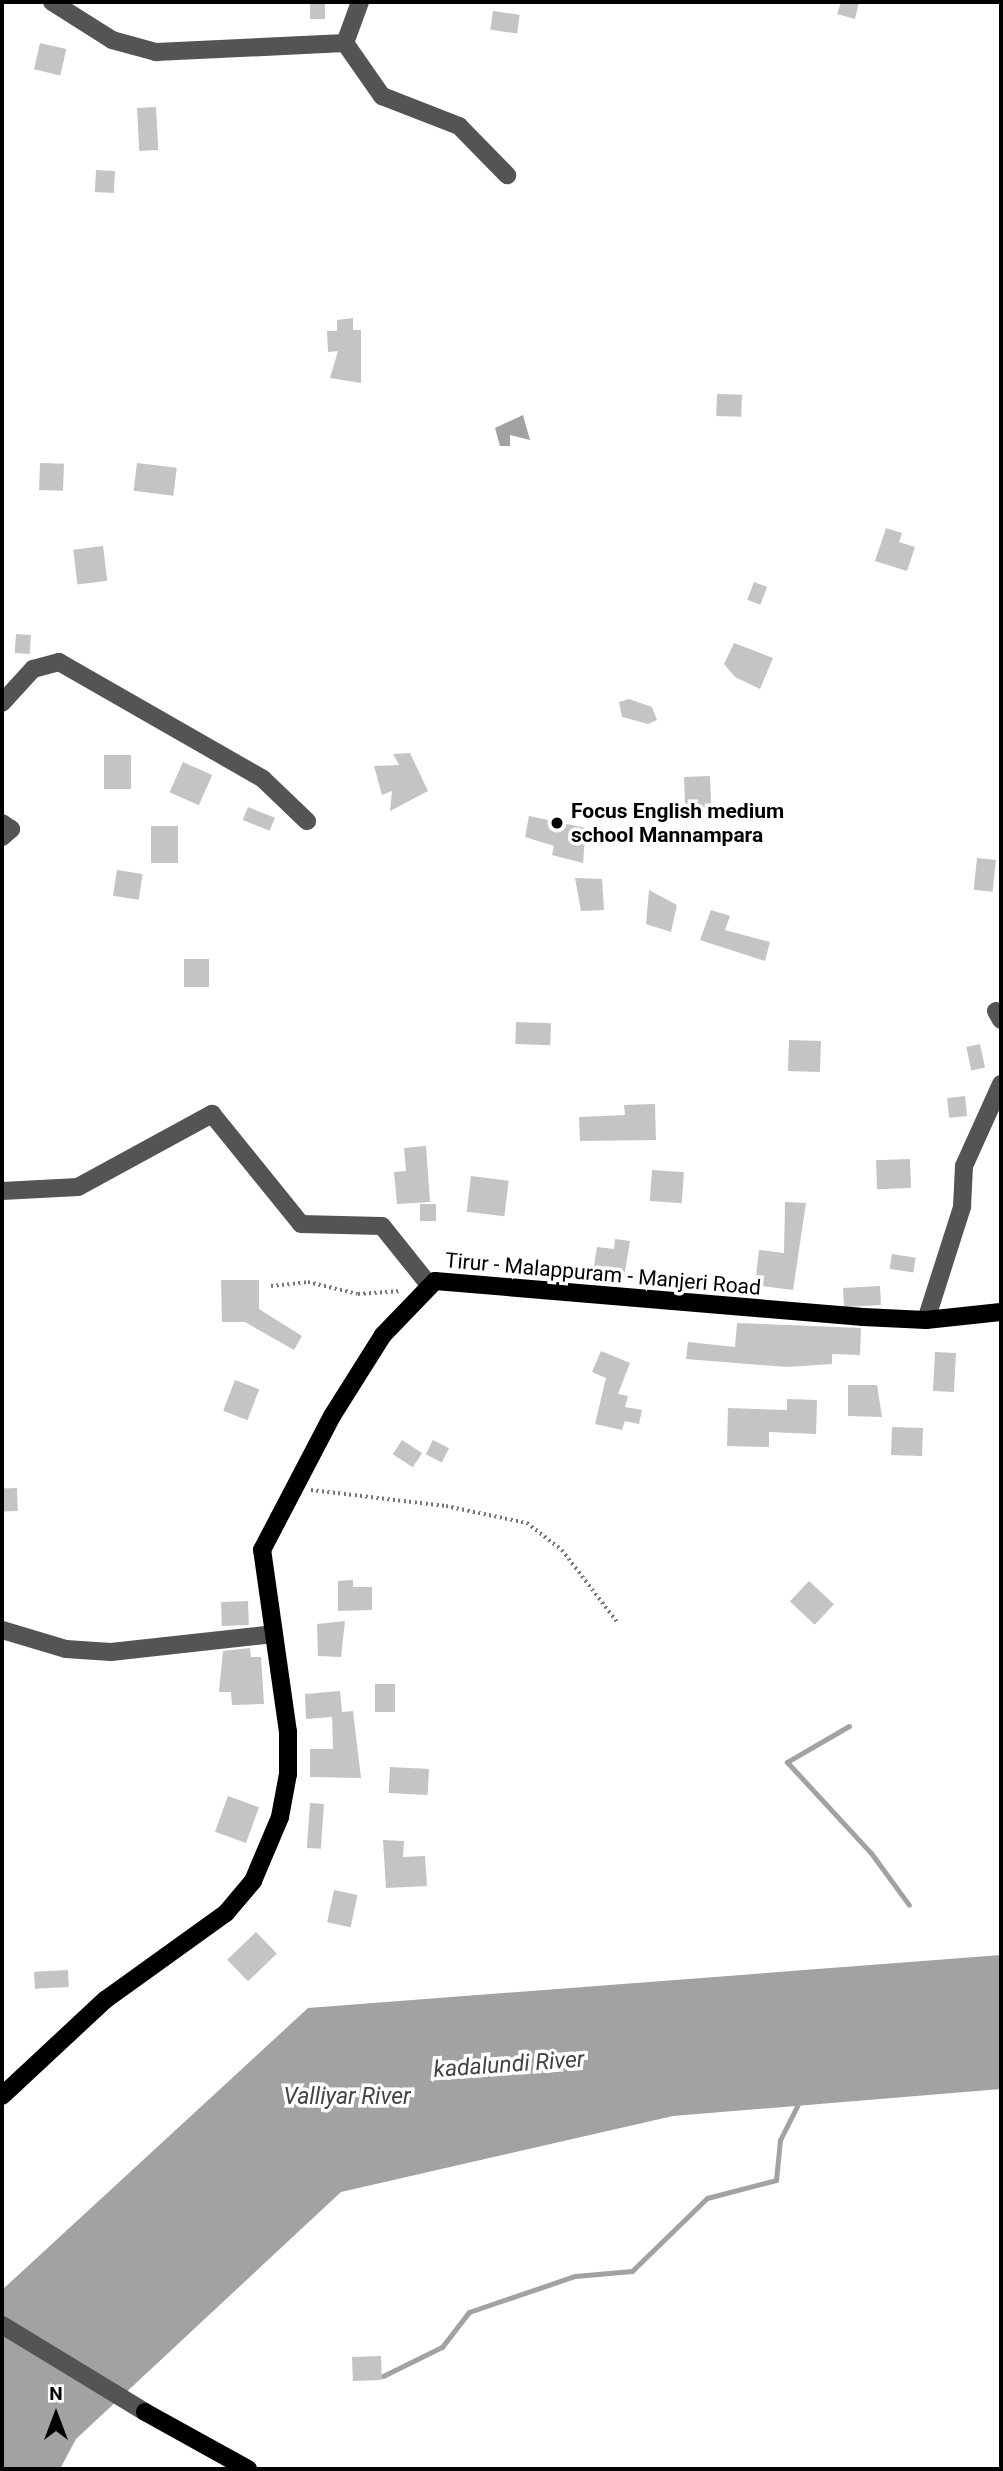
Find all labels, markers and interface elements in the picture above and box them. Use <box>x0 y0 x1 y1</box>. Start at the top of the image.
place label: Focus English medium school Mannampara <box>571 798 784 848</box>
marker: Focus English medium school Mannampara <box>549 815 565 831</box>
street label: Tirur - Malappuram - Manjeri Road <box>444 1248 762 1300</box>
water label: kadalundi River <box>433 2046 585 2084</box>
water label: Valliyar River <box>283 2083 411 2111</box>
north arrow <box>21 2380 91 2450</box>
text: N <box>49 2382 63 2405</box>

